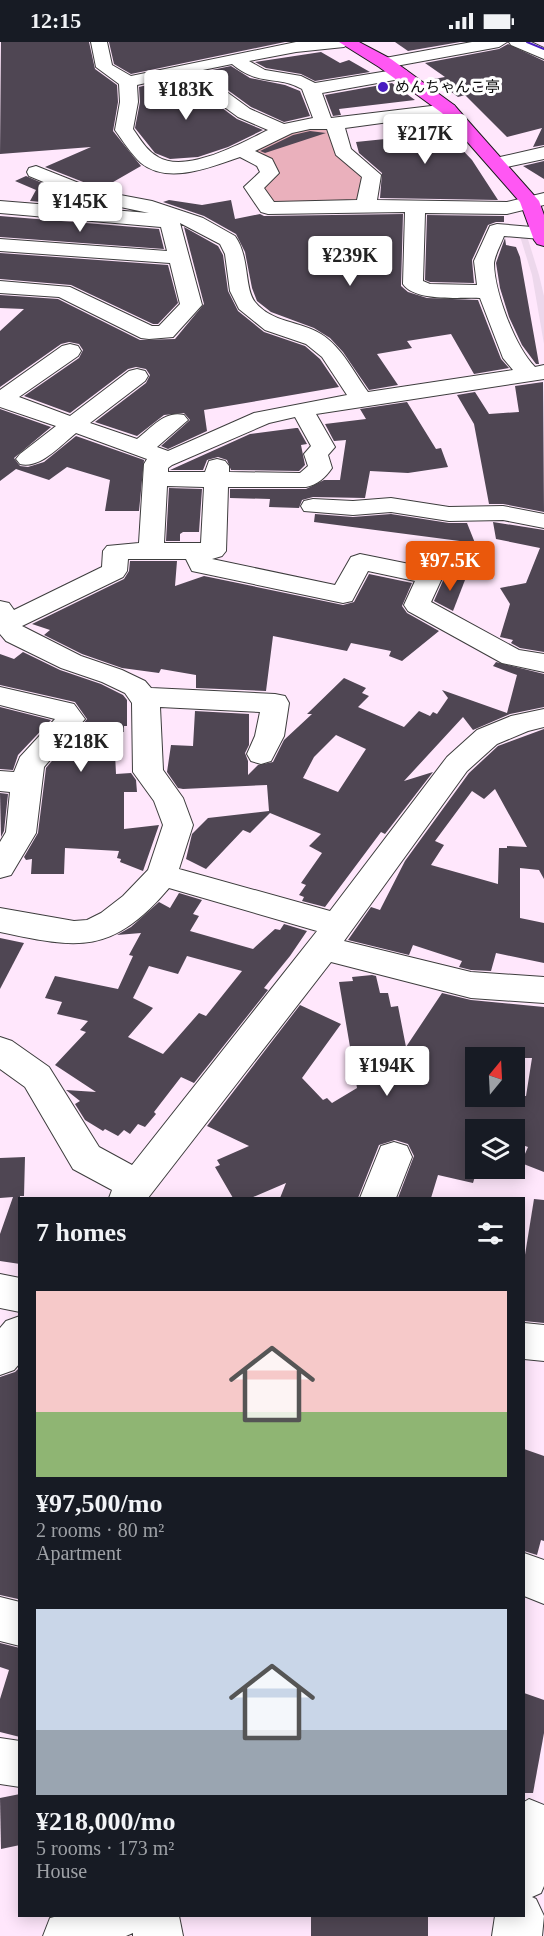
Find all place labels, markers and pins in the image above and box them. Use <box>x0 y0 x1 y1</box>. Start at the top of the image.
pin: ¥183K <box>144 70 228 121</box>
place label: めんちゃんこ亭 <box>395 79 500 95</box>
marker: めんちゃんこ亭 <box>376 80 390 94</box>
pin: ¥217K <box>383 114 467 165</box>
pin: ¥145K <box>38 182 122 233</box>
pin: ¥239K <box>308 236 392 287</box>
pin: ¥97.5K <box>401 541 499 592</box>
pin: ¥218K <box>39 722 123 773</box>
pin: ¥194K <box>345 1046 429 1097</box>

